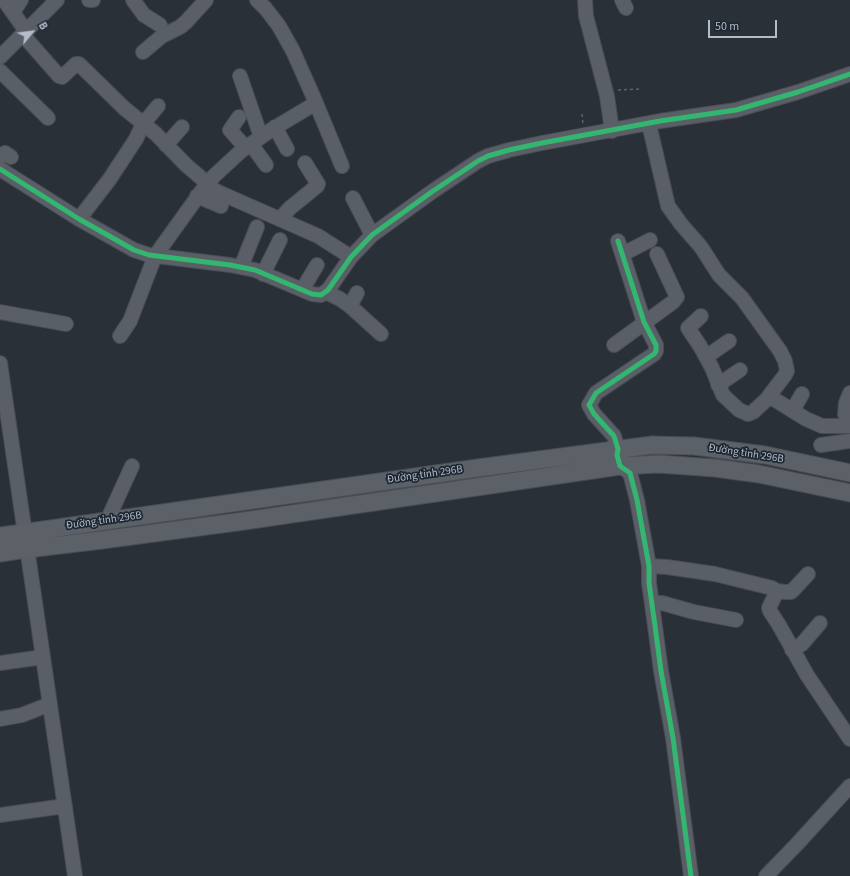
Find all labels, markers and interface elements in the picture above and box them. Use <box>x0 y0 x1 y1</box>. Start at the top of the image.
north arrow <box>12 12 52 52</box>
scale bar <box>710 12 779 38</box>
text: 50 m <box>715 18 739 35</box>
text: B <box>35 19 51 32</box>
street label: Đường tỉnh 296B <box>707 442 785 466</box>
street label: Đường tỉnh 296B <box>386 463 464 487</box>
street label: Đường tỉnh 296B <box>65 509 143 533</box>

